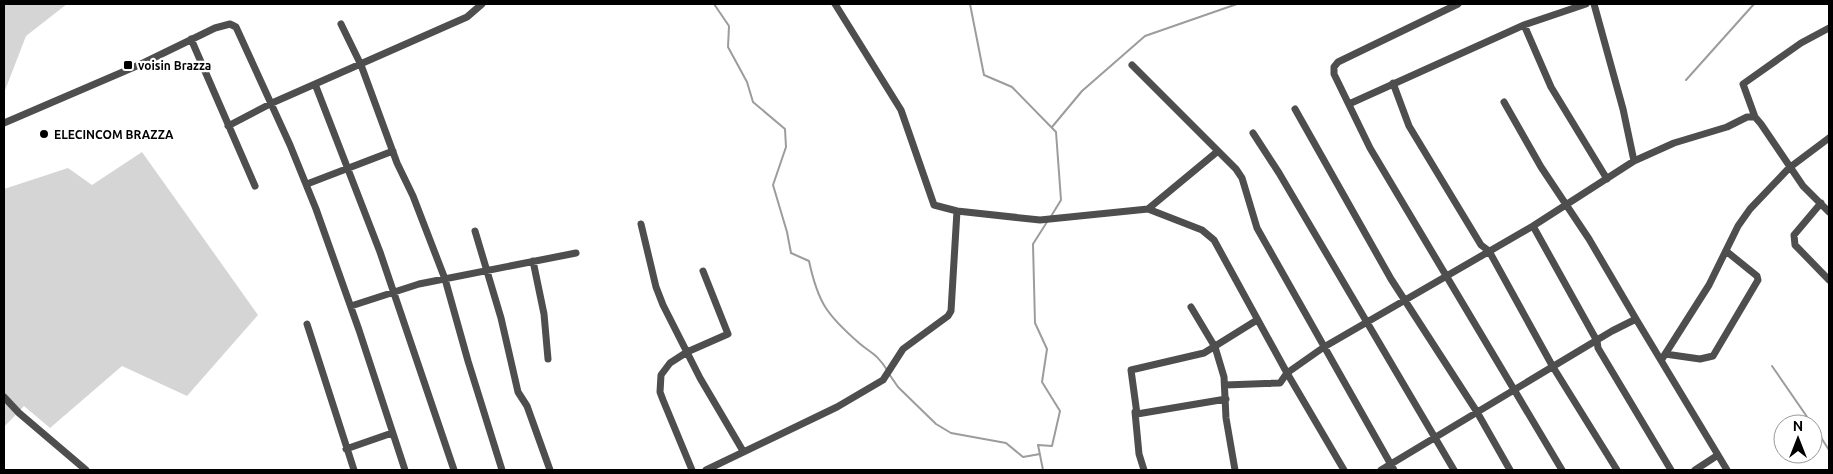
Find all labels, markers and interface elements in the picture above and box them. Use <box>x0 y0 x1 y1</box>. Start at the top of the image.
marker: voisin Brazza <box>122 59 134 71</box>
place label: voisin Brazza <box>138 59 211 72</box>
marker: ELECINCOM BRAZZA <box>38 128 50 140</box>
place label: ELECINCOM BRAZZA <box>54 128 174 141</box>
north arrow <box>1773 414 1823 464</box>
text: N <box>1793 418 1803 434</box>

